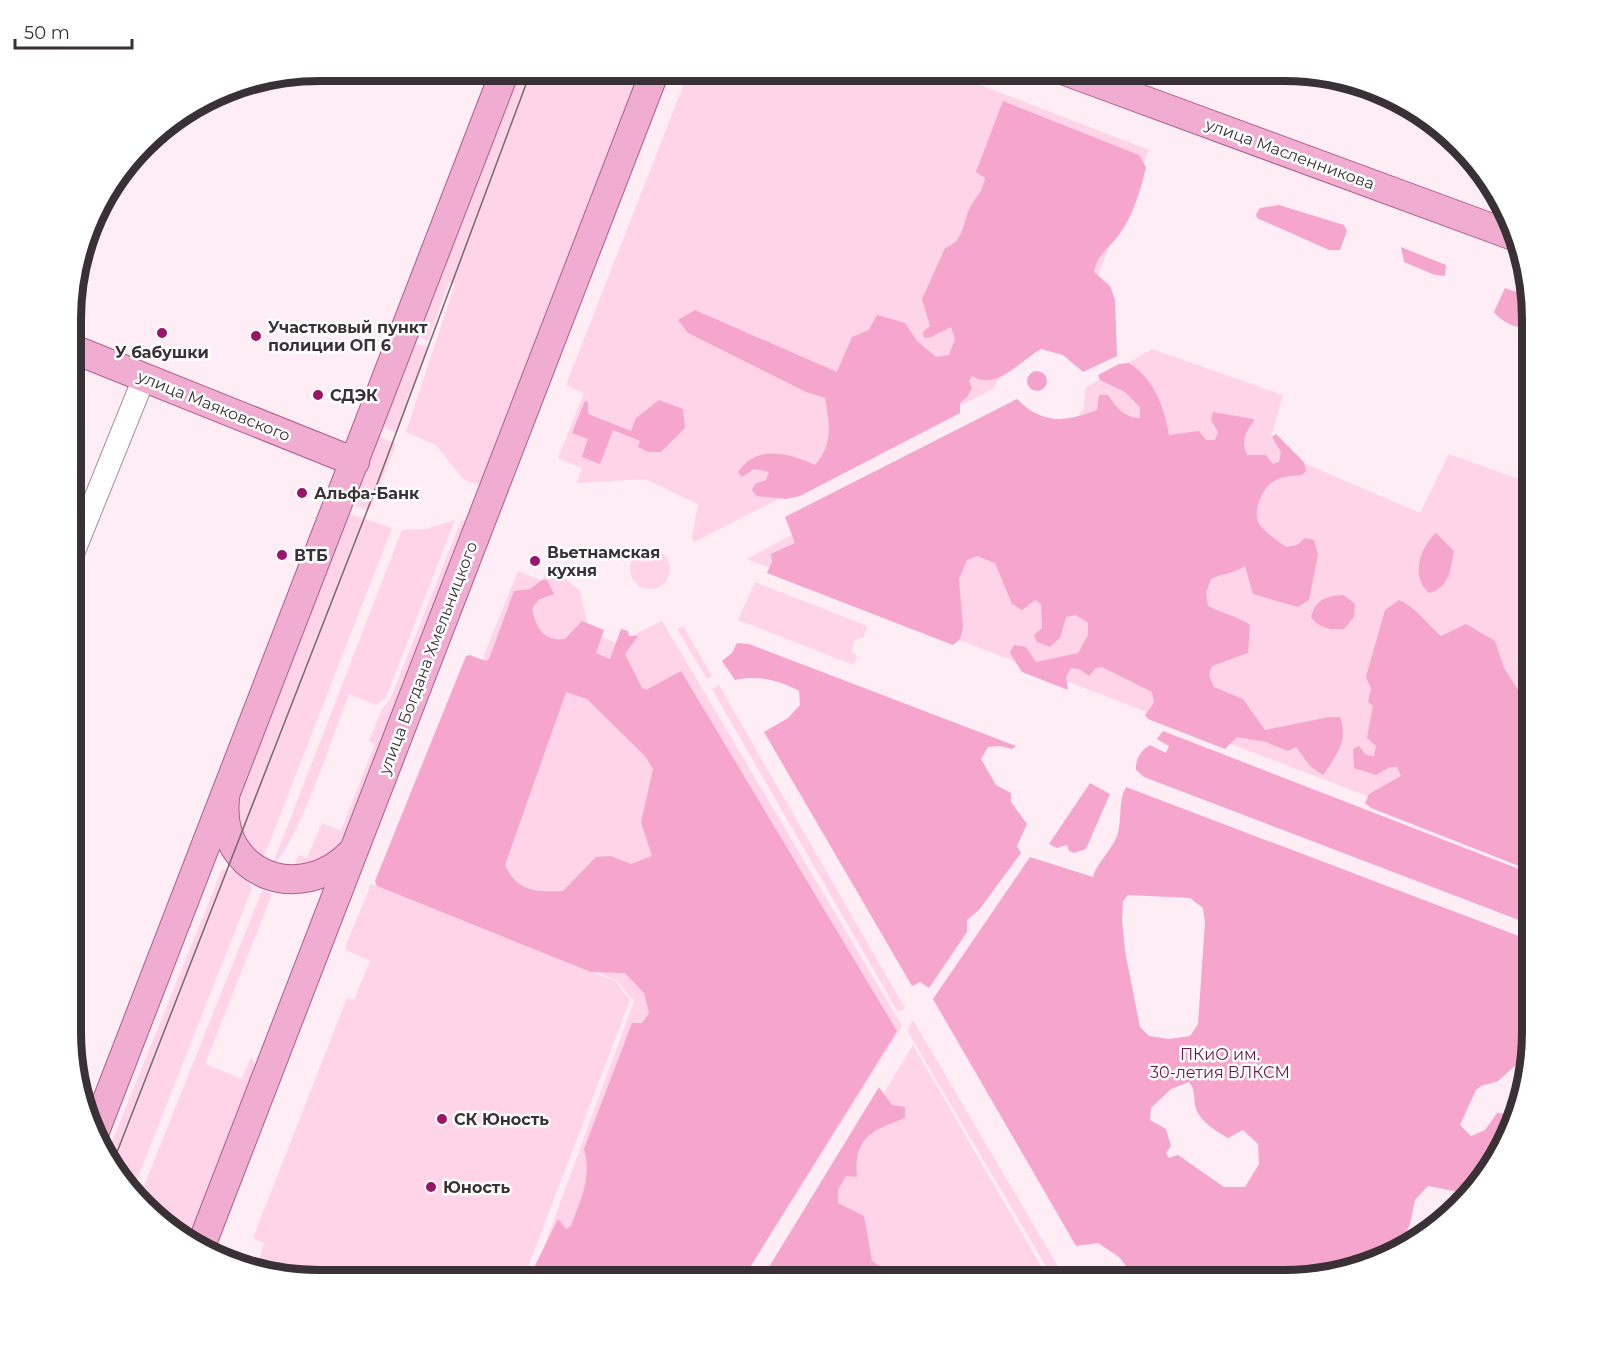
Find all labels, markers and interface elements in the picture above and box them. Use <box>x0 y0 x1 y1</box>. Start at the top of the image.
scale bar <box>15 12 132 50</box>
text: 50 m <box>24 22 70 44</box>
street label: улица Масленникова <box>1202 114 1377 193</box>
place label: Участковый пункт полиции ОП 6 <box>268 318 428 355</box>
marker: У бабушки <box>155 326 169 340</box>
marker: Участковый пункт полиции ОП 6 <box>249 329 263 343</box>
place label: У бабушки <box>115 343 209 362</box>
street label: улица Маяковского <box>134 366 293 445</box>
place label: СДЭК <box>330 386 378 405</box>
marker: СДЭК <box>311 388 325 402</box>
place label: Альфа-Банк <box>314 484 420 503</box>
marker: Альфа-Банк <box>295 486 309 500</box>
street label: улица Богдана Хмельницкого <box>374 539 481 778</box>
place label: Вьетнамская кухня <box>547 543 660 580</box>
place label: ВТБ <box>294 546 328 565</box>
marker: ВТБ <box>275 548 289 562</box>
marker: Вьетнамская кухня <box>528 554 542 568</box>
park label: ПКиО им. 30-летия ВЛКСМ <box>1150 1045 1290 1082</box>
place label: СК Юность <box>454 1110 549 1129</box>
marker: СК Юность <box>435 1112 449 1126</box>
place label: Юность <box>443 1178 510 1197</box>
marker: Юность <box>424 1180 438 1194</box>

